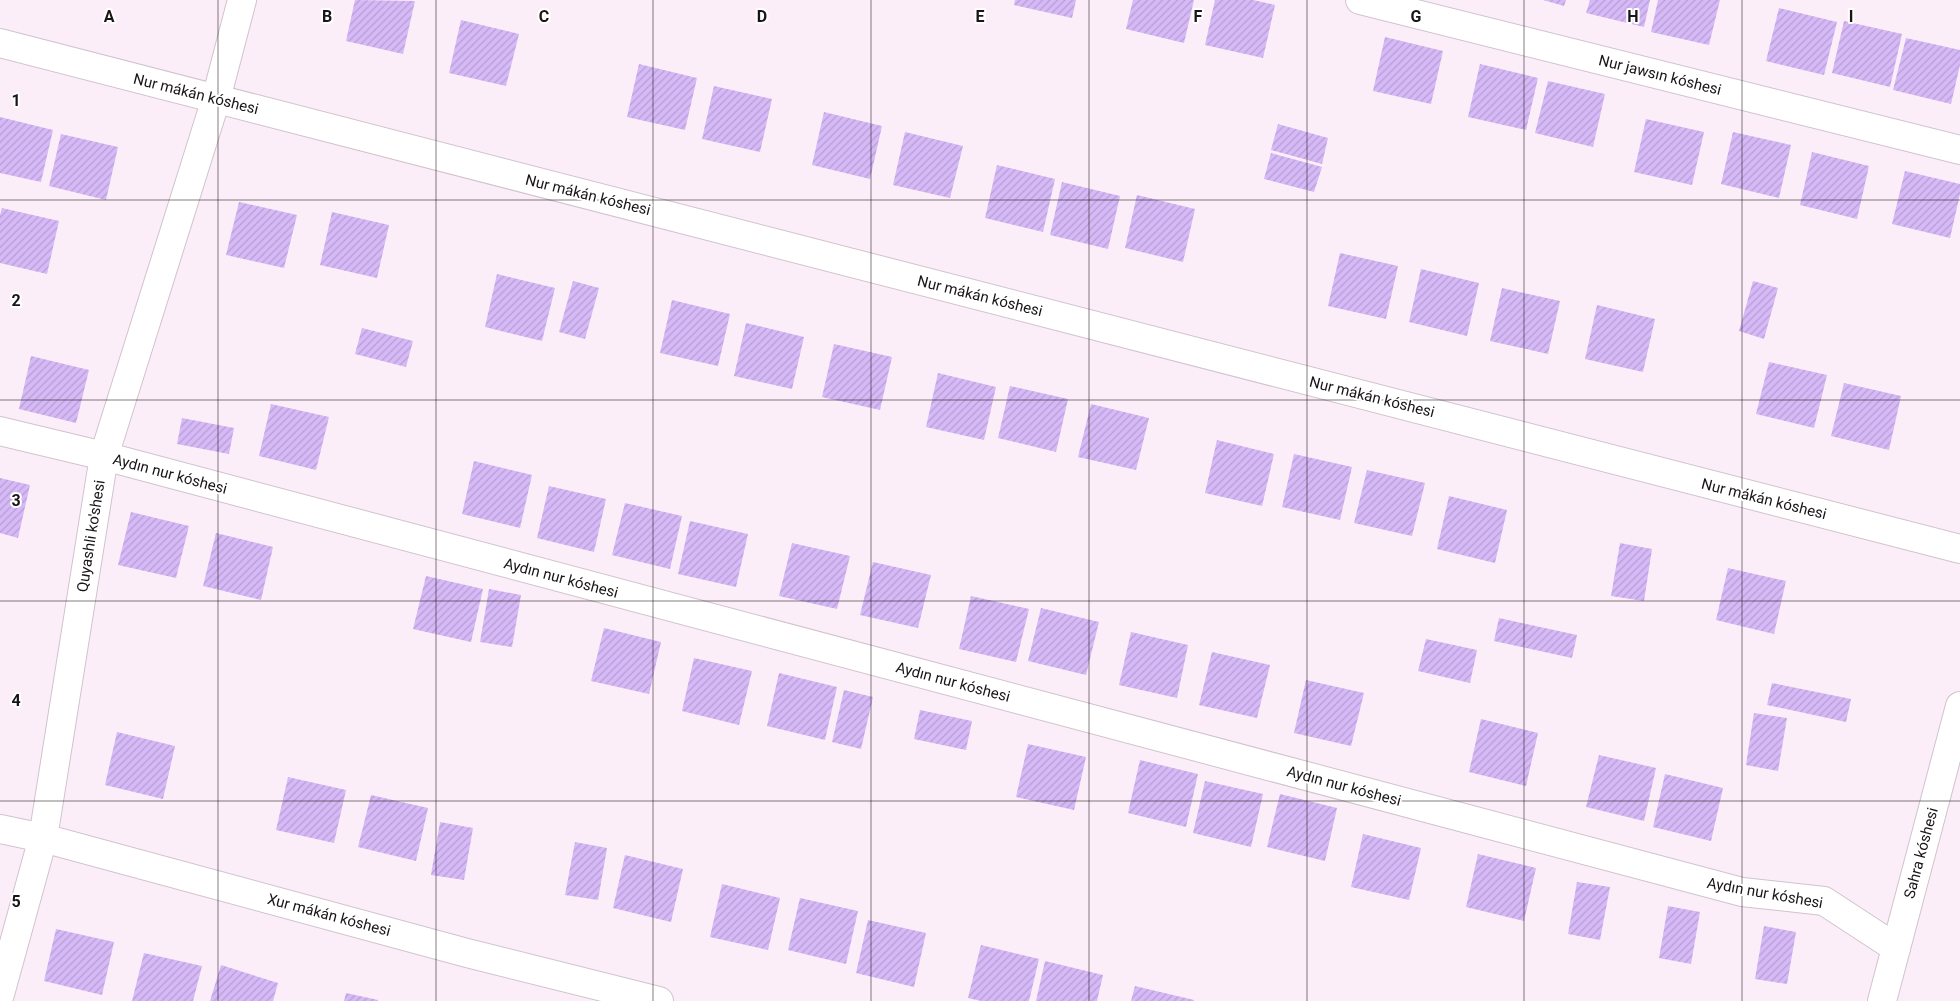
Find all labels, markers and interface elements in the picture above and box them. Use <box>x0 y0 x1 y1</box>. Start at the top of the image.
text: A <box>104 7 115 26</box>
text: B <box>322 7 332 26</box>
text: C <box>539 7 549 26</box>
text: D <box>757 7 767 26</box>
text: E <box>976 7 985 26</box>
text: F <box>1194 7 1203 26</box>
text: G <box>1411 7 1422 26</box>
text: H <box>1627 7 1639 26</box>
text: I <box>1849 7 1853 26</box>
street label: Nur jawsın kóshesi <box>1597 51 1723 99</box>
street label: Nur mákán kóshesi <box>132 70 260 118</box>
text: 1 <box>11 91 21 110</box>
street label: Nur mákán kóshesi <box>524 171 652 219</box>
street label: Nur mákán kóshesi <box>916 272 1044 320</box>
text: 2 <box>11 291 21 310</box>
street label: Nur mákán kóshesi <box>1308 373 1436 421</box>
street label: Aydın nur kóshesi <box>111 450 229 498</box>
street label: Nur mákán kóshesi <box>1700 475 1828 523</box>
street label: Quyashli ko'shesi <box>73 479 109 593</box>
text: 3 <box>11 491 21 510</box>
street label: Aydın nur kóshesi <box>502 554 620 602</box>
street label: Aydın nur kóshesi <box>894 658 1012 706</box>
text: 4 <box>11 691 21 710</box>
street label: Aydın nur kóshesi <box>1285 762 1403 810</box>
street label: Sahra kóshesi <box>1900 806 1942 900</box>
street label: Aydın nur kóshesi <box>1706 874 1824 912</box>
street label: Xur mákán kóshesi <box>265 890 393 940</box>
text: 5 <box>11 892 21 911</box>

